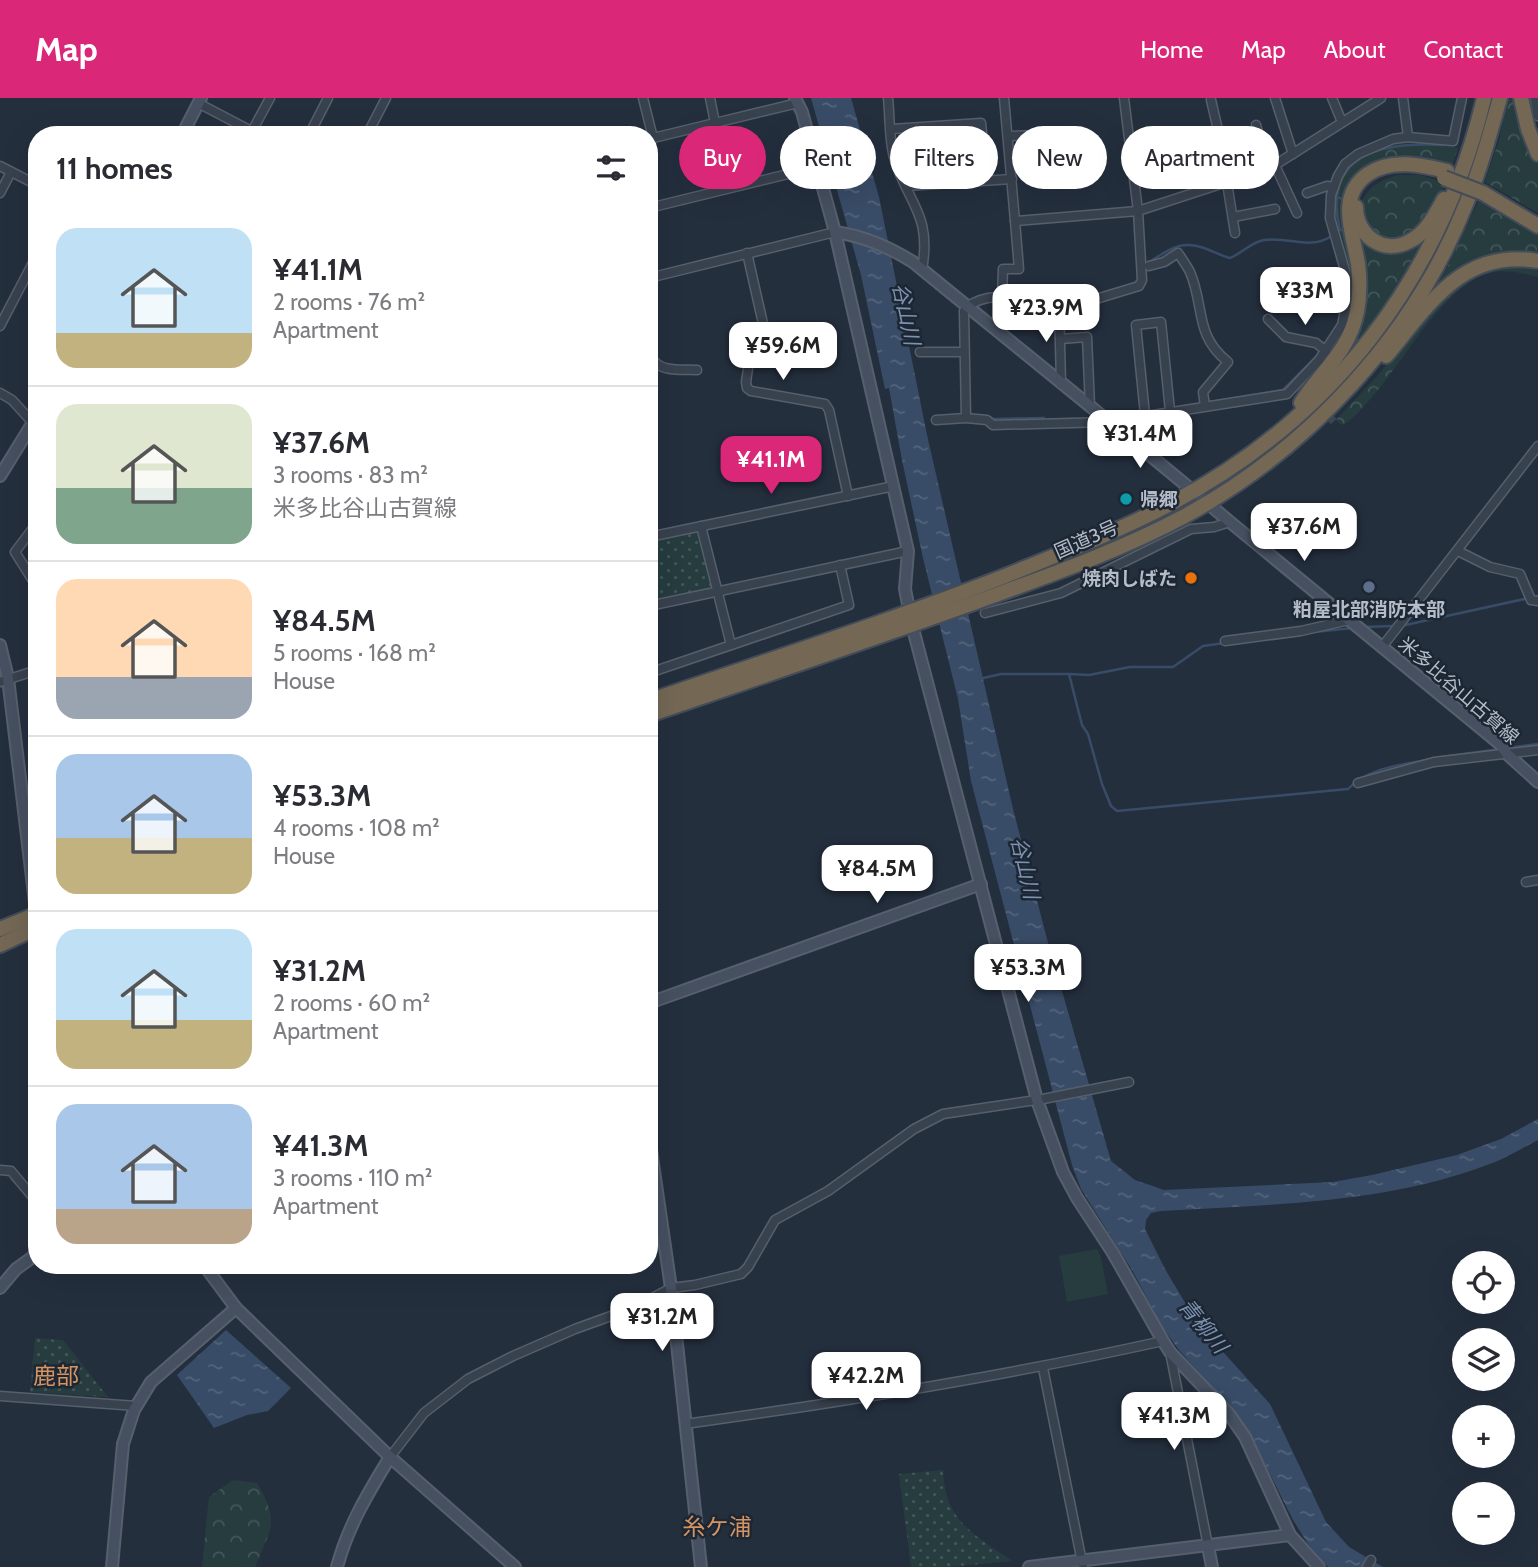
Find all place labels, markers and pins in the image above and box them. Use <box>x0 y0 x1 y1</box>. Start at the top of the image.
pin: ¥33M <box>1264 268 1346 327</box>
pin: ¥23.9M <box>989 285 1103 344</box>
pin: ¥59.6M <box>726 322 840 382</box>
pin: ¥31.4M <box>1083 410 1197 470</box>
pin: ¥41.1M <box>714 436 828 496</box>
place label: 帰郷 <box>1140 488 1178 511</box>
marker: 帰郷 <box>1118 491 1134 507</box>
pin: ¥37.6M <box>1247 504 1361 563</box>
place label: 焼肉しばた <box>1082 567 1177 590</box>
marker: 焼肉しばた <box>1183 570 1199 586</box>
marker: 粕屋北部消防本部 <box>1361 579 1377 595</box>
place label: 粕屋北部消防本部 <box>1293 598 1445 621</box>
pin: ¥84.5M <box>820 846 934 905</box>
pin: ¥53.3M <box>971 944 1085 1004</box>
pin: ¥31.2M <box>605 1294 719 1353</box>
pin: ¥42.2M <box>809 1352 923 1412</box>
pin: ¥41.3M <box>1117 1392 1231 1452</box>

